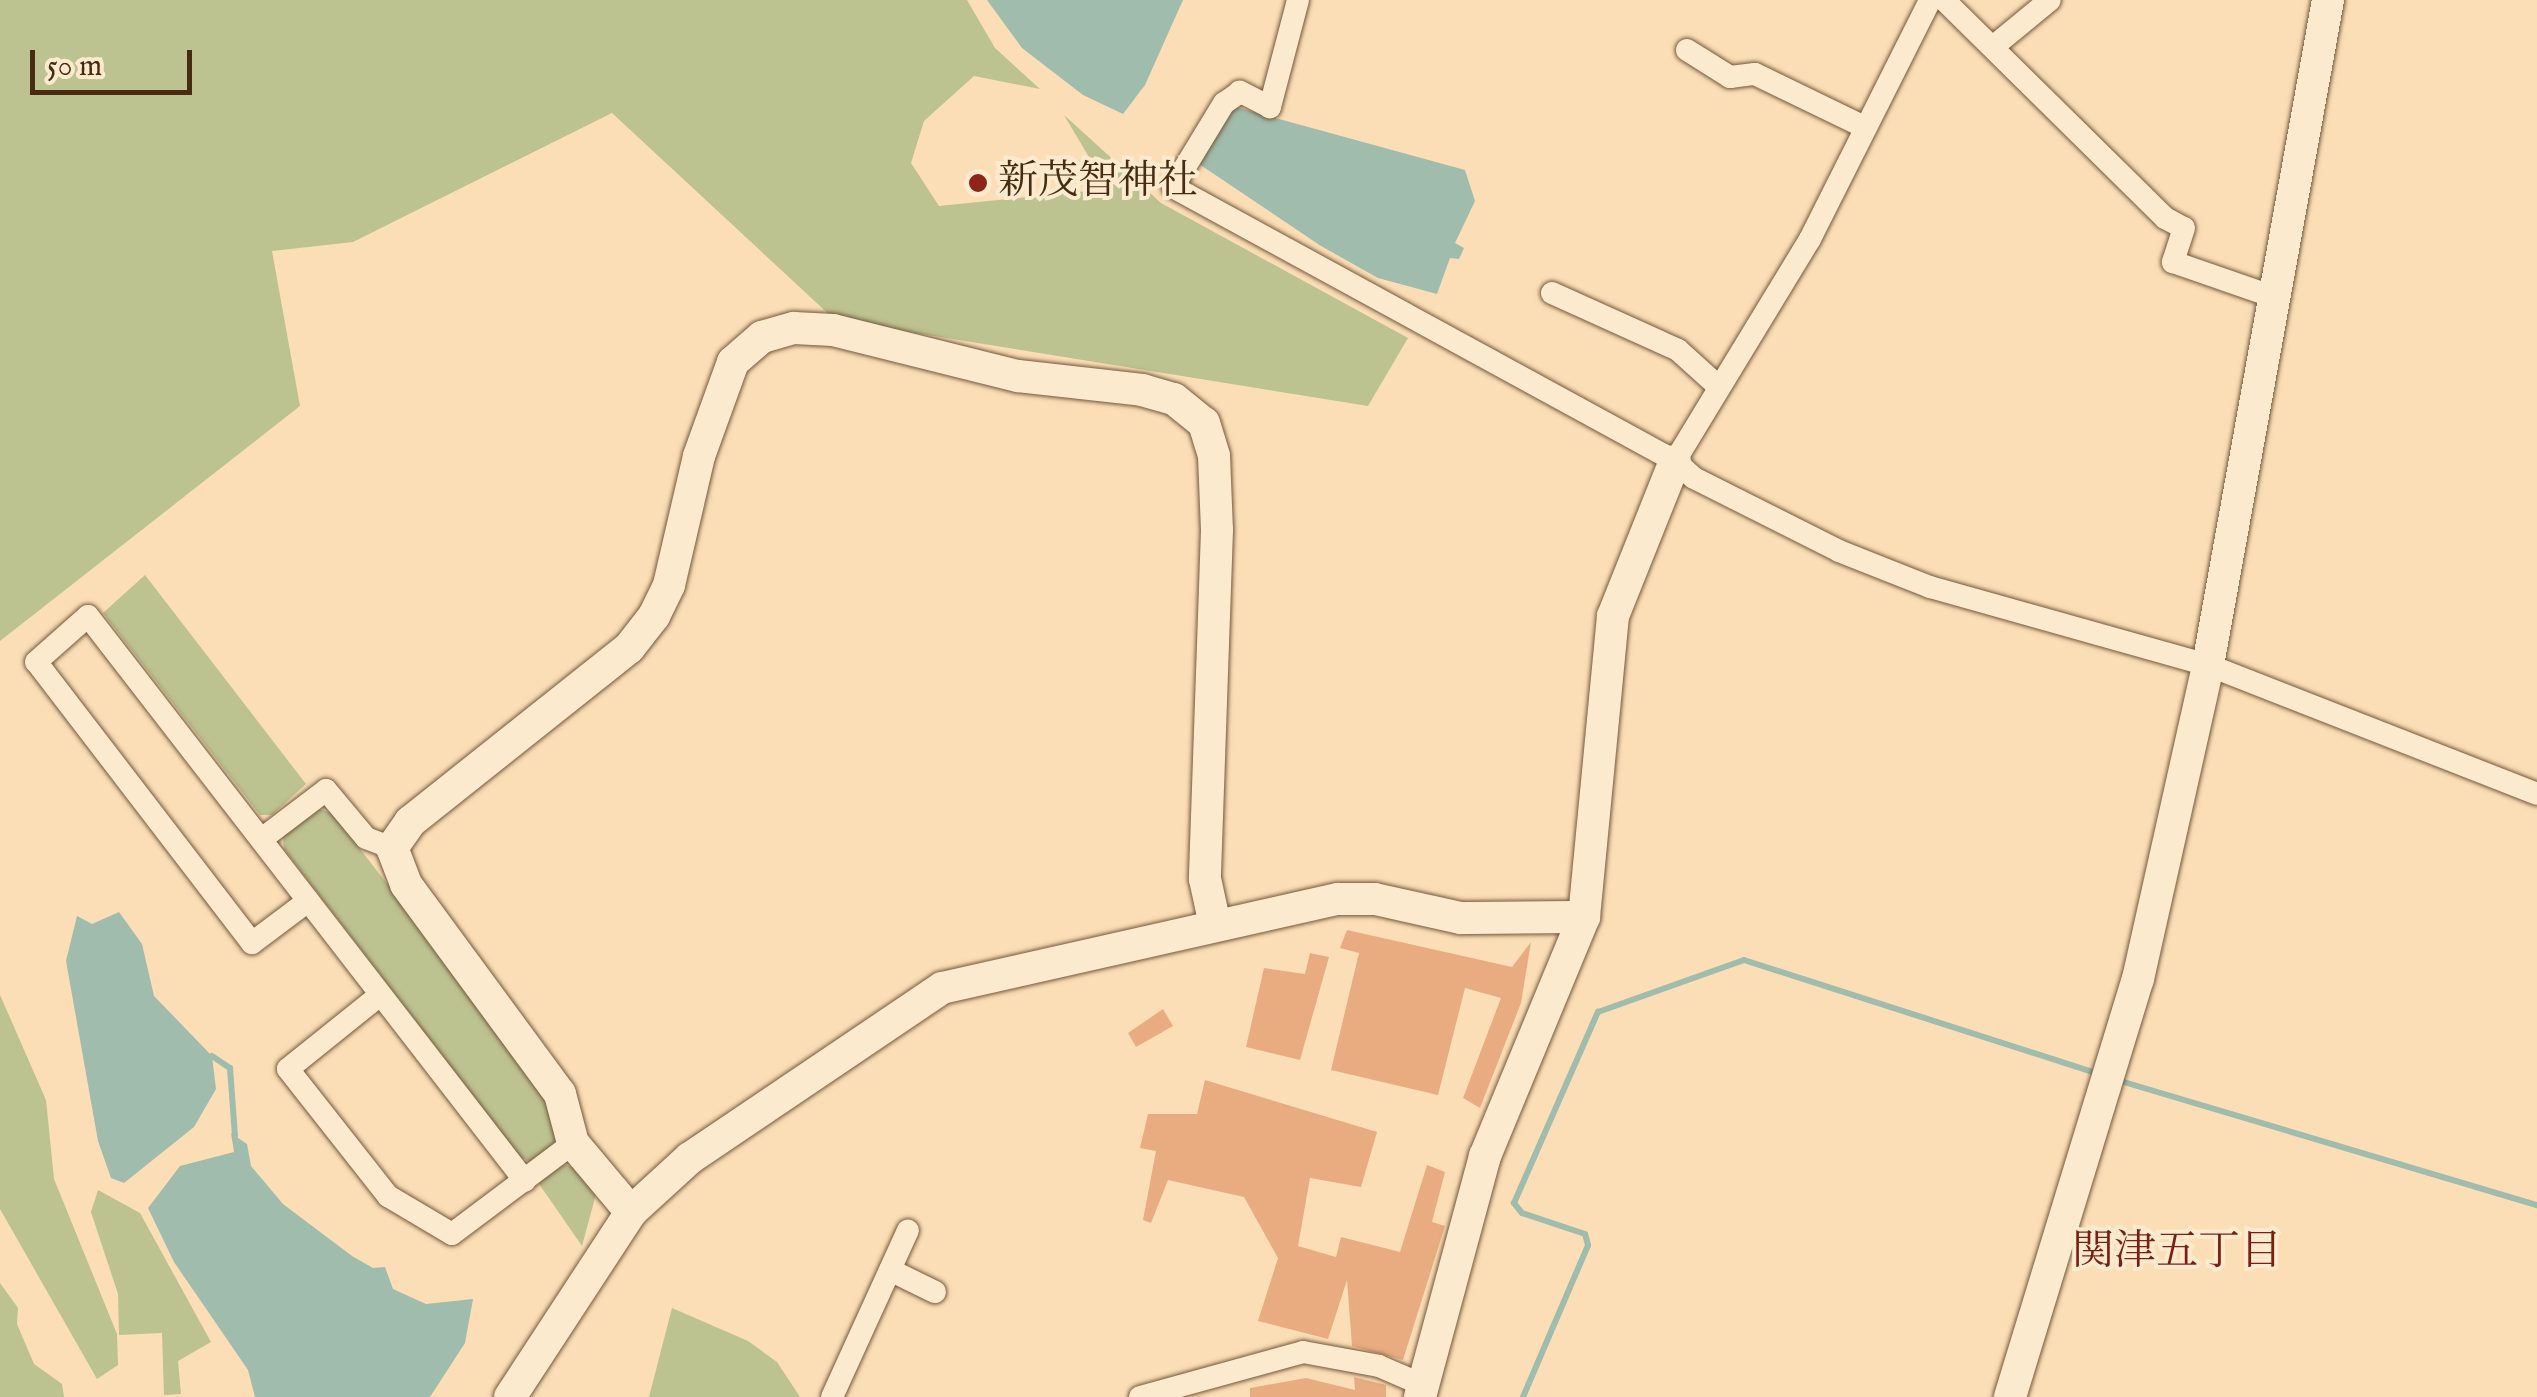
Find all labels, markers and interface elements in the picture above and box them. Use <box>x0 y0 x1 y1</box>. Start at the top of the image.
scale bar <box>35 30 198 92</box>
text: 50 m <box>47 48 102 86</box>
place label: 新茂智神社 <box>998 159 1198 207</box>
marker: 新茂智神社 <box>967 172 989 194</box>
district label: 関津五丁目 <box>2072 1228 2282 1278</box>

